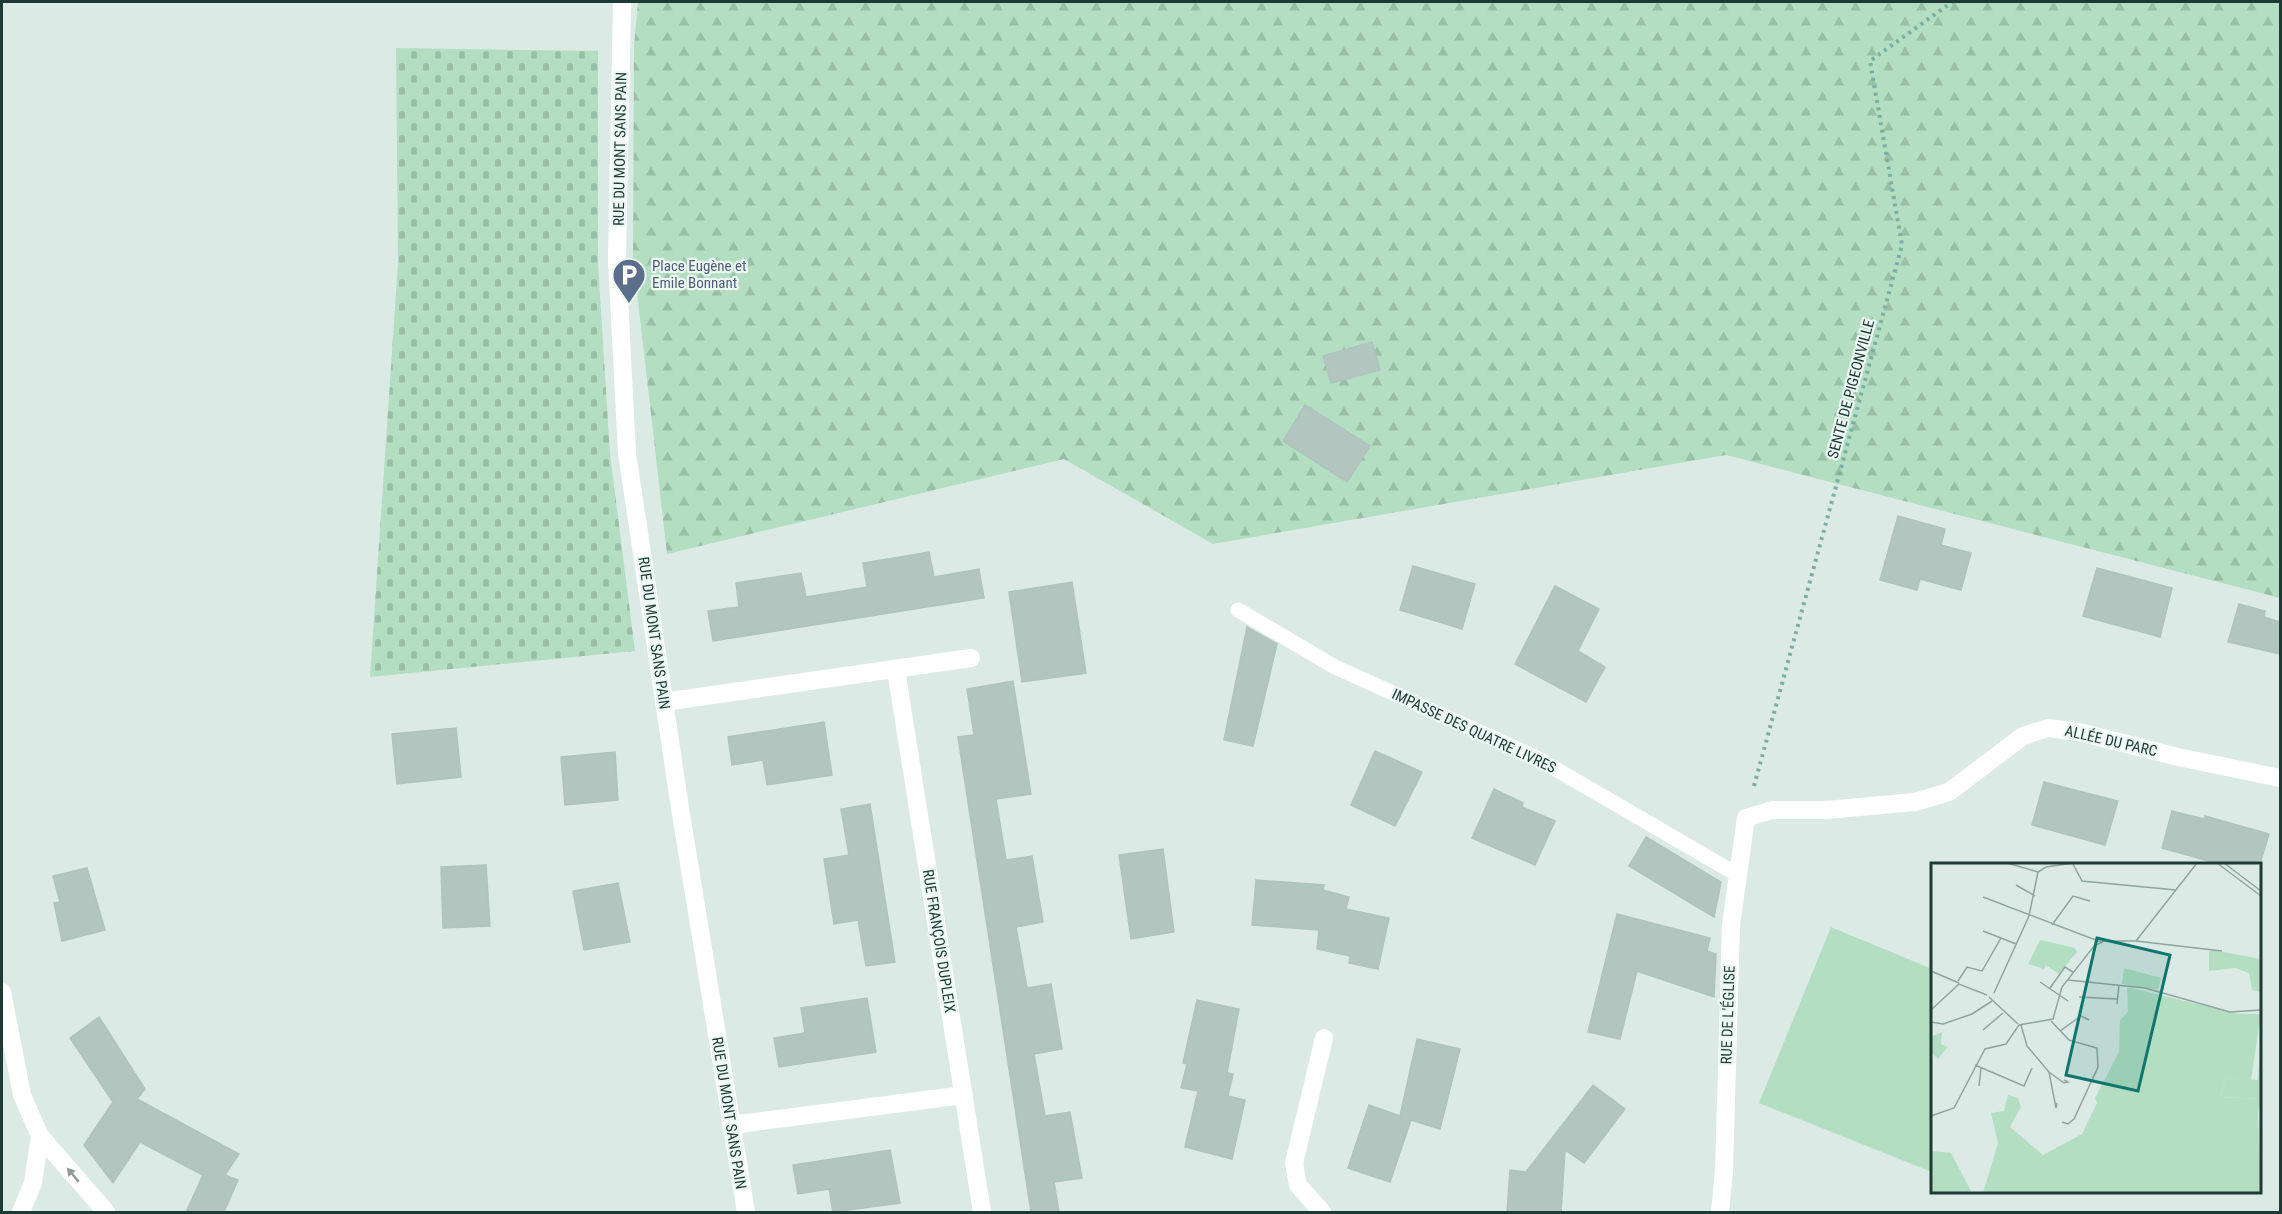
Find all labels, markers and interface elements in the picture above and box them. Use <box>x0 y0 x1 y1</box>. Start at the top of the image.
street label: RUE DU MONT SANS PAIN <box>610 72 630 226</box>
parking icon: Place Eugène et Emile Bonnant <box>611 257 647 304</box>
place label: Place Eugène et Emile Bonnant <box>652 257 747 292</box>
street label: SENTE DE PIGEONVILLE <box>1824 318 1878 460</box>
street label: RUE DU MONT SANS PAIN <box>634 555 674 711</box>
street label: IMPASSE DES QUATRE LIVRES <box>1389 685 1559 777</box>
street label: ALLÉE DU PARC <box>2063 722 2159 760</box>
inset map <box>1931 863 2261 1193</box>
street label: RUE FRANÇOIS DUPLEIX <box>919 868 959 1014</box>
street label: RUE DE L'ÉGLISE <box>1717 965 1739 1065</box>
street label: RUE DU MONT SANS PAIN <box>708 1036 750 1190</box>
one-way arrow <box>67 1168 80 1183</box>

